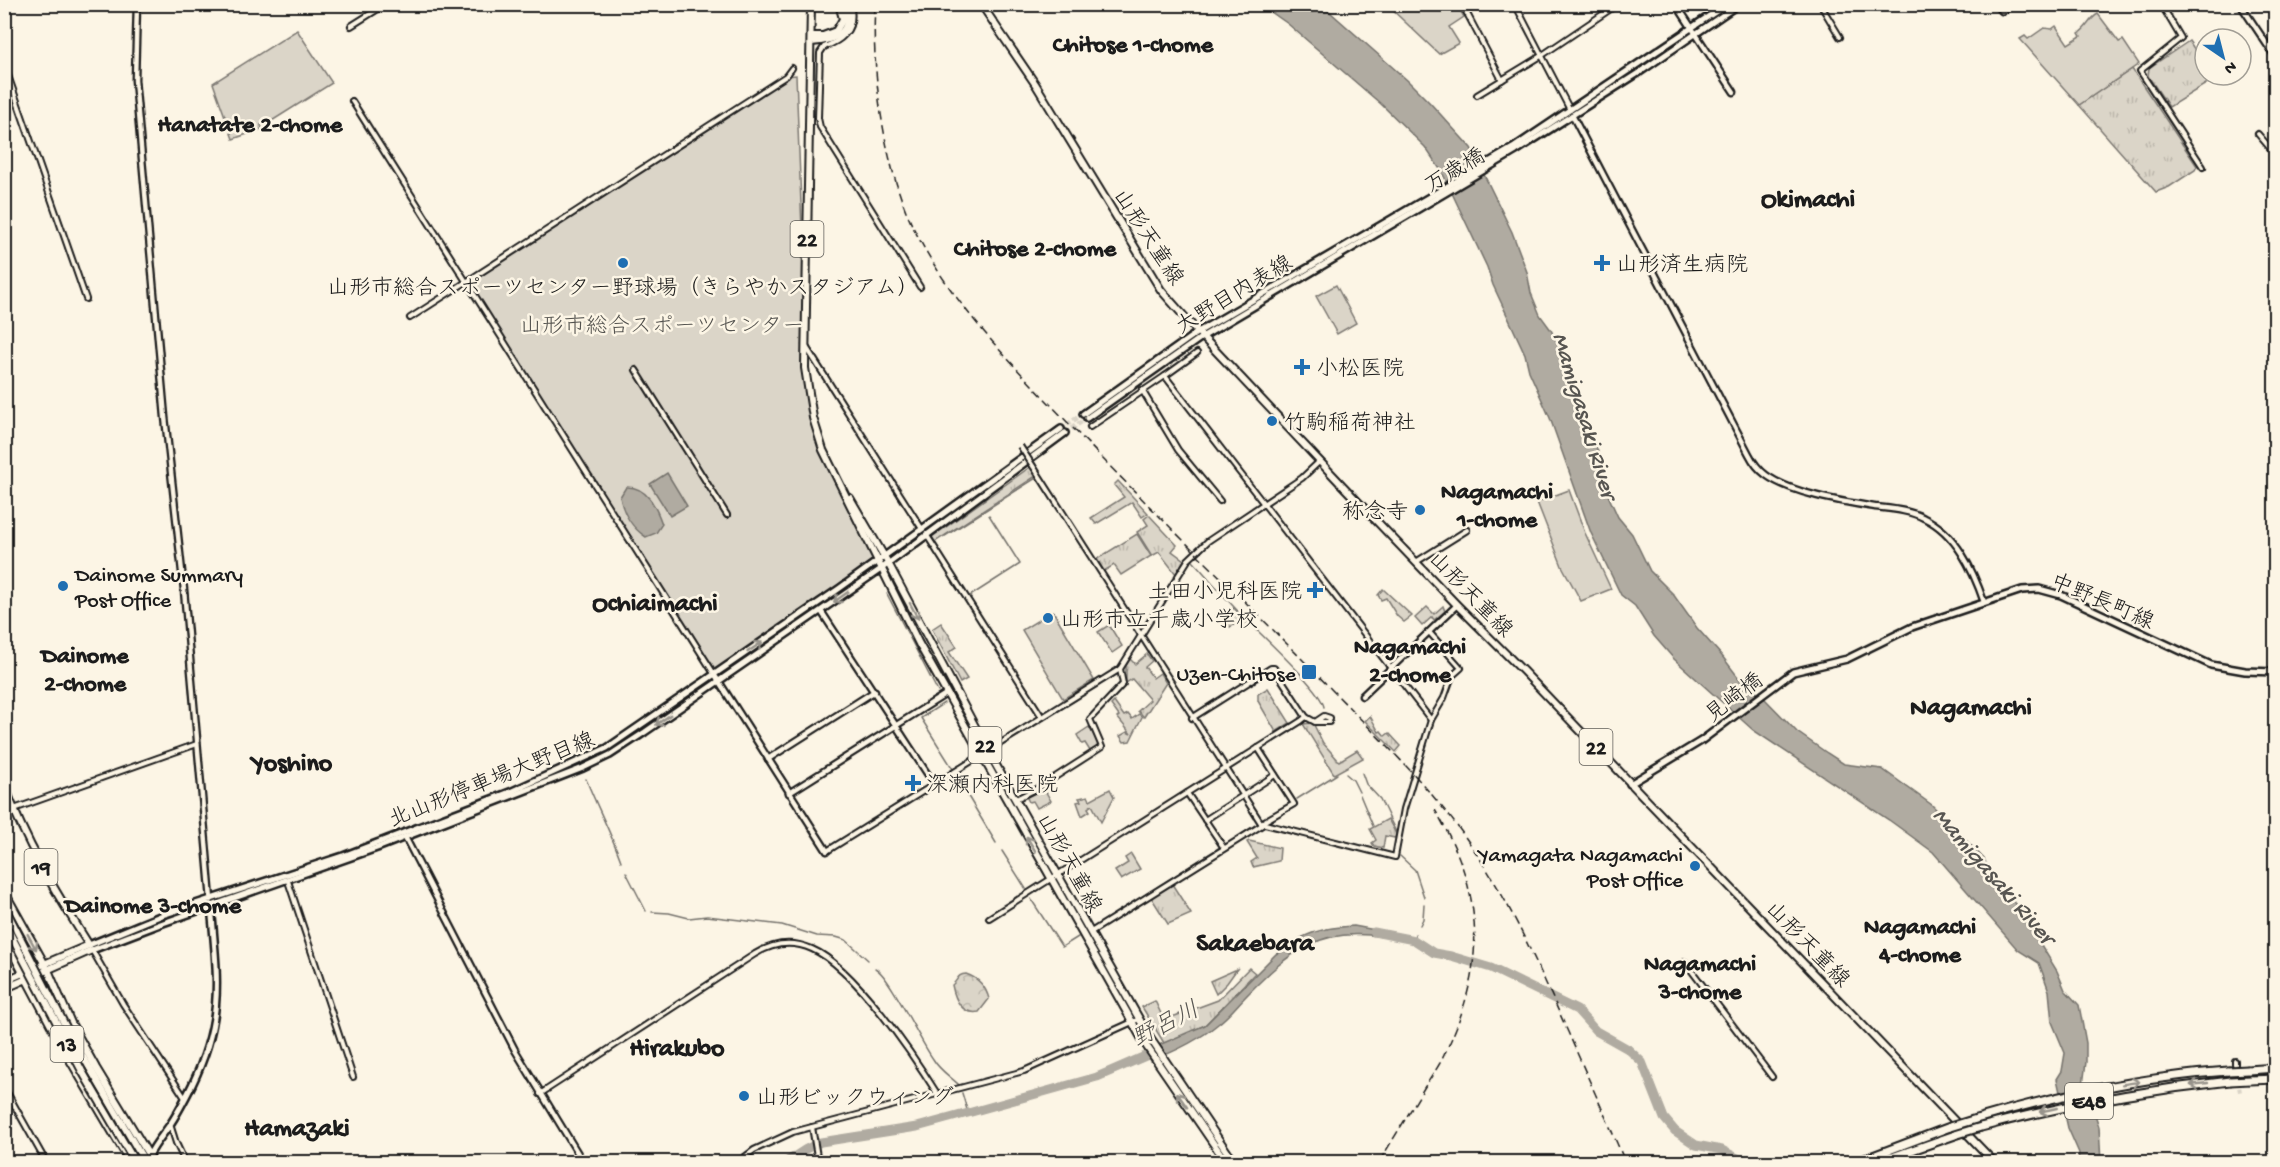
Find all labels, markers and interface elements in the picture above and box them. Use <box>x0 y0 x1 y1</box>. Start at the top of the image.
north arrow <box>2193 27 2253 87</box>
district label: Chitose 1-chome <box>1053 32 1215 61</box>
text: N <box>2219 56 2239 78</box>
district label: Hanatate 2-chome <box>158 112 344 141</box>
street label: 万歳橋 <box>1421 143 1491 201</box>
street label: 山形天童線 <box>1106 184 1188 291</box>
district label: Okimachi <box>1761 186 1855 217</box>
road number: 22 <box>790 221 824 257</box>
district label: Chitose 2-chome <box>954 236 1118 265</box>
street label: 大野目内表線 <box>1171 250 1298 342</box>
place label: 山形済生病院 <box>1616 253 1748 280</box>
marker: 山形済生病院 <box>1593 254 1611 272</box>
marker: 山形市総合スポーツセンター野球場（きらやかスタジアム） <box>616 256 630 270</box>
place label: 山形市総合スポーツセンター野球場（きらやかスタジアム） <box>327 276 919 303</box>
park label: 山形市総合スポーツセンター <box>520 314 804 341</box>
water label: Mamigasaki River <box>1544 329 1623 507</box>
place label: 小松医院 <box>1316 357 1404 384</box>
marker: 小松医院 <box>1293 358 1311 376</box>
place label: 竹駒稲荷神社 <box>1284 411 1416 438</box>
marker: 竹駒稲荷神社 <box>1265 414 1279 428</box>
district label: Nagamachi 1-chome <box>1441 479 1553 536</box>
place label: 称念寺 <box>1342 499 1408 527</box>
marker: 称念寺 <box>1413 503 1427 517</box>
street label: 山形天童線 <box>1422 546 1517 644</box>
place label: Dainome Summary Post Office <box>73 564 243 615</box>
street label: 中野長町線 <box>2046 568 2158 637</box>
marker: Dainome Summary Post Office <box>56 579 70 593</box>
place label: 土田小児科医院 <box>1148 580 1302 607</box>
marker: 土田小児科医院 <box>1306 581 1324 599</box>
district label: Ochiaimachi <box>592 590 718 621</box>
one-way arrow <box>833 591 849 603</box>
one-way arrow <box>908 602 920 620</box>
place label: 山形市立千歳小学校 <box>1060 608 1258 635</box>
marker: 山形市立千歳小学校 <box>1041 611 1055 625</box>
district label: Nagamachi 2-chome <box>1354 634 1466 691</box>
one-way arrow <box>747 640 764 653</box>
district label: Dainome 2-chome <box>39 643 130 700</box>
place label: Uzen-Chitose <box>1177 663 1297 689</box>
marker: Uzen-Chitose <box>1300 663 1318 681</box>
street label: 見崎橋 <box>1701 668 1770 729</box>
district label: Nagamachi <box>1910 694 2032 725</box>
one-way arrow <box>656 714 672 726</box>
street label: 北山形停車場大野目線 <box>385 727 599 835</box>
road number: 22 <box>968 727 1002 763</box>
road number: 22 <box>1580 729 1612 765</box>
district label: Yoshino <box>249 750 333 781</box>
place label: 深瀬内科医院 <box>926 773 1058 800</box>
marker: 深瀬内科医院 <box>904 774 922 792</box>
water label: Mamigasaki River <box>1925 803 2063 955</box>
street label: 山形天童線 <box>1029 809 1106 918</box>
one-way arrow <box>1025 836 1037 853</box>
place label: Yamagata Nagamachi Post Office <box>1476 844 1684 895</box>
road number: 19 <box>24 849 57 885</box>
marker: Yamagata Nagamachi Post Office <box>1688 859 1702 873</box>
district label: Dainome 3-chome <box>63 893 243 922</box>
street label: 山形天童線 <box>1759 896 1854 994</box>
district label: Nagamachi 4-chome <box>1864 914 1976 971</box>
district label: Sakaebara <box>1196 930 1315 961</box>
one-way arrow <box>27 933 39 950</box>
district label: Nagamachi 3-chome <box>1644 951 1756 1008</box>
water label: 野呂川 <box>1128 997 1205 1055</box>
road number: 13 <box>50 1026 84 1062</box>
district label: Hirakubo <box>629 1035 725 1066</box>
one-way arrow <box>2120 1078 2140 1089</box>
one-way arrow <box>2189 1079 2209 1090</box>
road number: E48 <box>2065 1083 2113 1119</box>
place label: 山形ビックウィング <box>756 1086 954 1113</box>
marker: 山形ビックウィング <box>737 1089 751 1103</box>
one-way arrow <box>1176 1093 1188 1109</box>
one-way arrow <box>2039 1104 2058 1116</box>
district label: Hamazaki <box>244 1115 350 1146</box>

